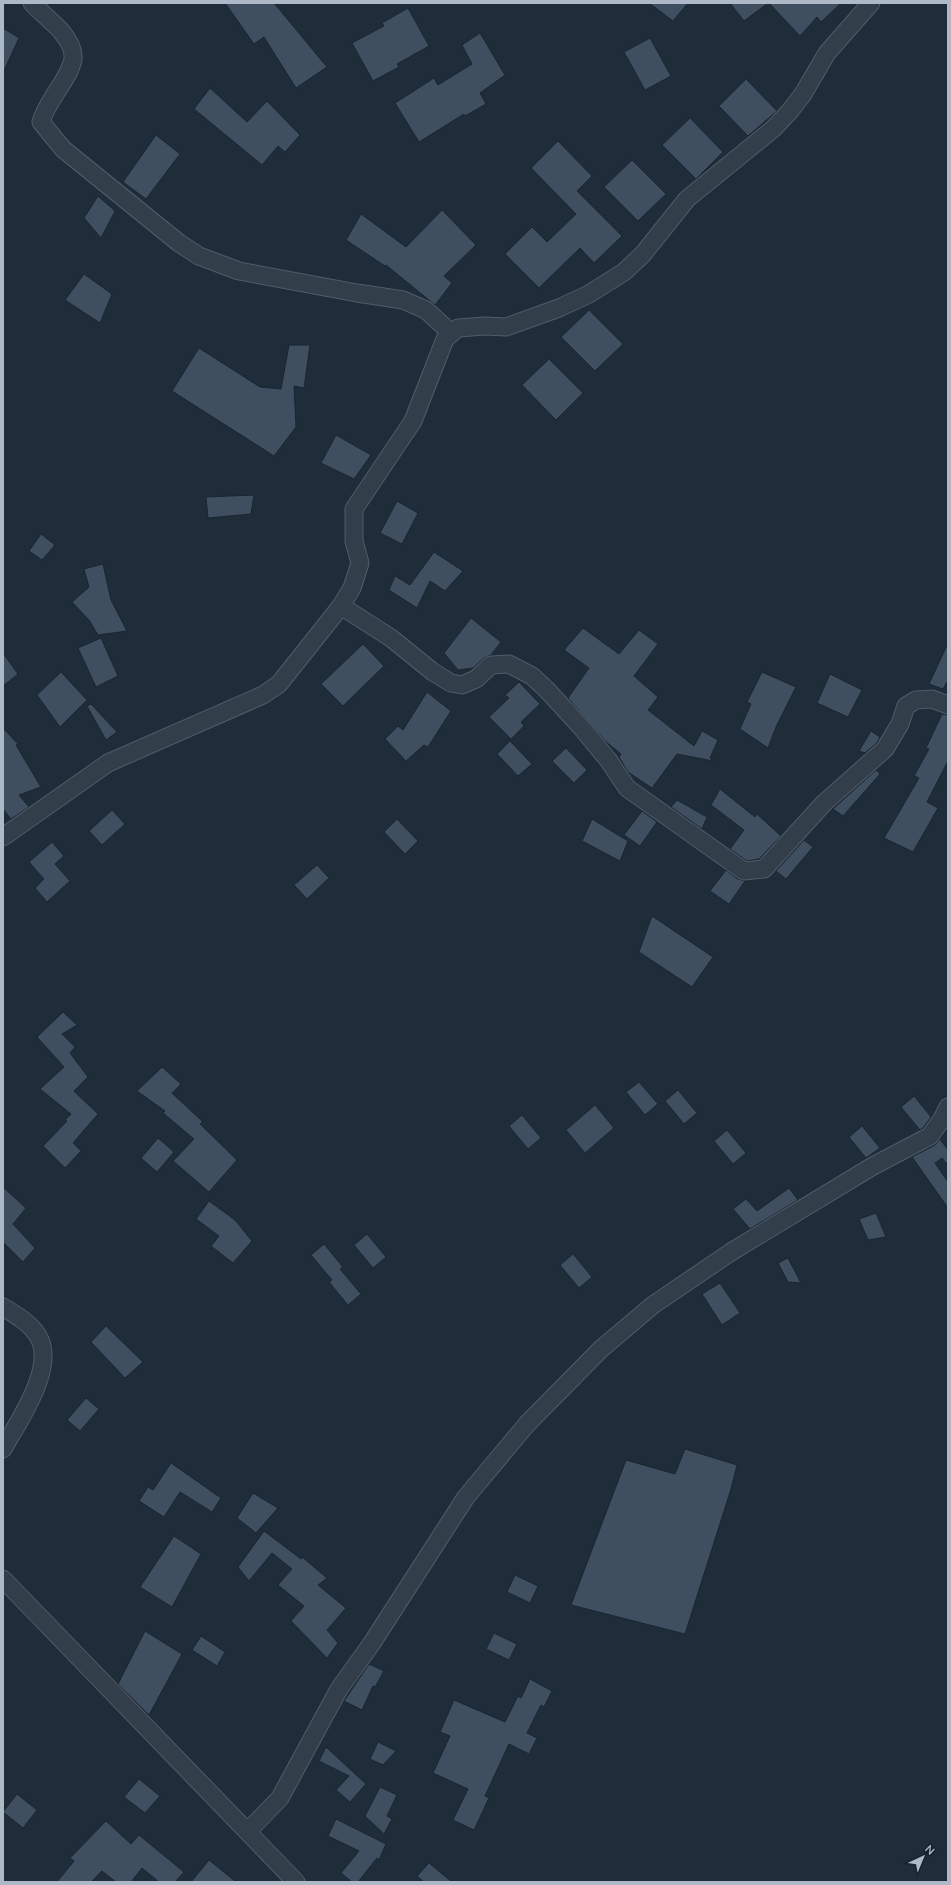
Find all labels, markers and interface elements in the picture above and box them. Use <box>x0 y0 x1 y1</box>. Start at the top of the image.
north arrow <box>903 1837 943 1877</box>
text: N <box>922 1842 938 1858</box>

